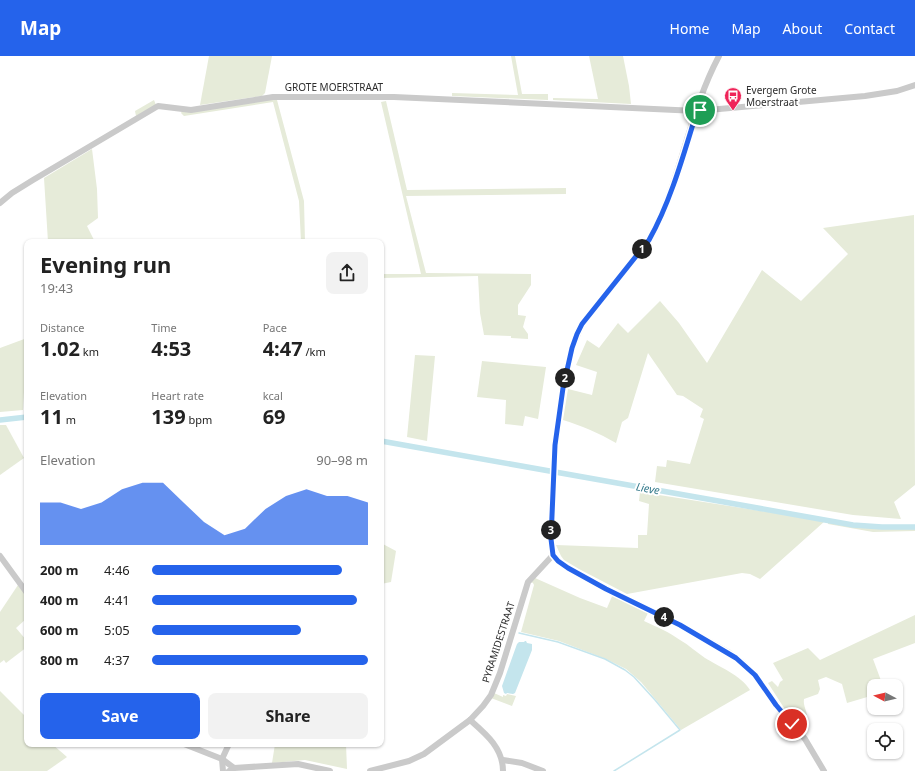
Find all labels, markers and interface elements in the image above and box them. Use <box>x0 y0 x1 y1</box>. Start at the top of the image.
text: Map <box>20 15 61 41</box>
text: Home <box>670 19 709 38</box>
text: Map <box>731 19 761 38</box>
text: About <box>783 19 822 38</box>
text: Contact <box>844 19 895 38</box>
street label: GROTE MOERSTRAAT <box>285 80 384 94</box>
place label: Evergem Grote Moerstraat <box>746 83 817 109</box>
bus stop icon: Evergem Grote Moerstraat <box>723 86 743 111</box>
pin <box>683 93 717 127</box>
icon: arrive <box>689 99 711 121</box>
pin: 1 <box>632 239 652 259</box>
text: 1 <box>639 241 645 256</box>
text: Evening run <box>40 249 171 279</box>
button: share <box>326 252 368 294</box>
text: 19:43 <box>40 279 73 297</box>
text: Distance <box>40 320 85 335</box>
text: Time <box>151 320 177 335</box>
text: Pace <box>263 320 287 335</box>
text: 1.02 <box>40 335 80 362</box>
text: 4:53 <box>151 335 191 362</box>
text: 4:47 <box>263 335 303 362</box>
text: km <box>80 344 99 359</box>
text: /km <box>303 344 326 359</box>
pin: 2 <box>555 368 575 388</box>
text: 2 <box>562 370 568 385</box>
text: Elevation <box>40 388 87 403</box>
text: Heart rate <box>151 388 204 403</box>
text: kcal <box>263 388 283 403</box>
text: 11 <box>40 403 63 430</box>
text: 139 <box>151 403 186 430</box>
text: 69 <box>263 403 286 430</box>
text: m <box>63 412 76 427</box>
text: bpm <box>186 412 212 427</box>
text: Elevation <box>40 451 96 469</box>
text: 90–98 m <box>316 451 368 469</box>
water label: Lieve <box>635 479 662 498</box>
pin: 3 <box>541 520 561 540</box>
text: 3 <box>548 522 554 537</box>
text: 200 m <box>40 561 78 579</box>
text: 4:46 <box>104 561 130 579</box>
text: 400 m <box>40 591 78 609</box>
text: 4:41 <box>104 591 130 609</box>
street label: PYRAMIDESTRAAT <box>478 599 518 684</box>
pin: 4 <box>654 607 674 627</box>
text: 4 <box>661 609 667 624</box>
text: 600 m <box>40 621 78 639</box>
text: 5:05 <box>104 621 130 639</box>
text: 800 m <box>40 651 78 669</box>
text: 4:37 <box>104 651 130 669</box>
north arrow <box>867 679 903 715</box>
map controls <box>867 679 903 759</box>
button: Save <box>40 693 200 739</box>
button: Share <box>208 693 368 739</box>
pin <box>775 707 809 741</box>
icon: check <box>781 713 803 735</box>
button: locate <box>867 723 903 759</box>

